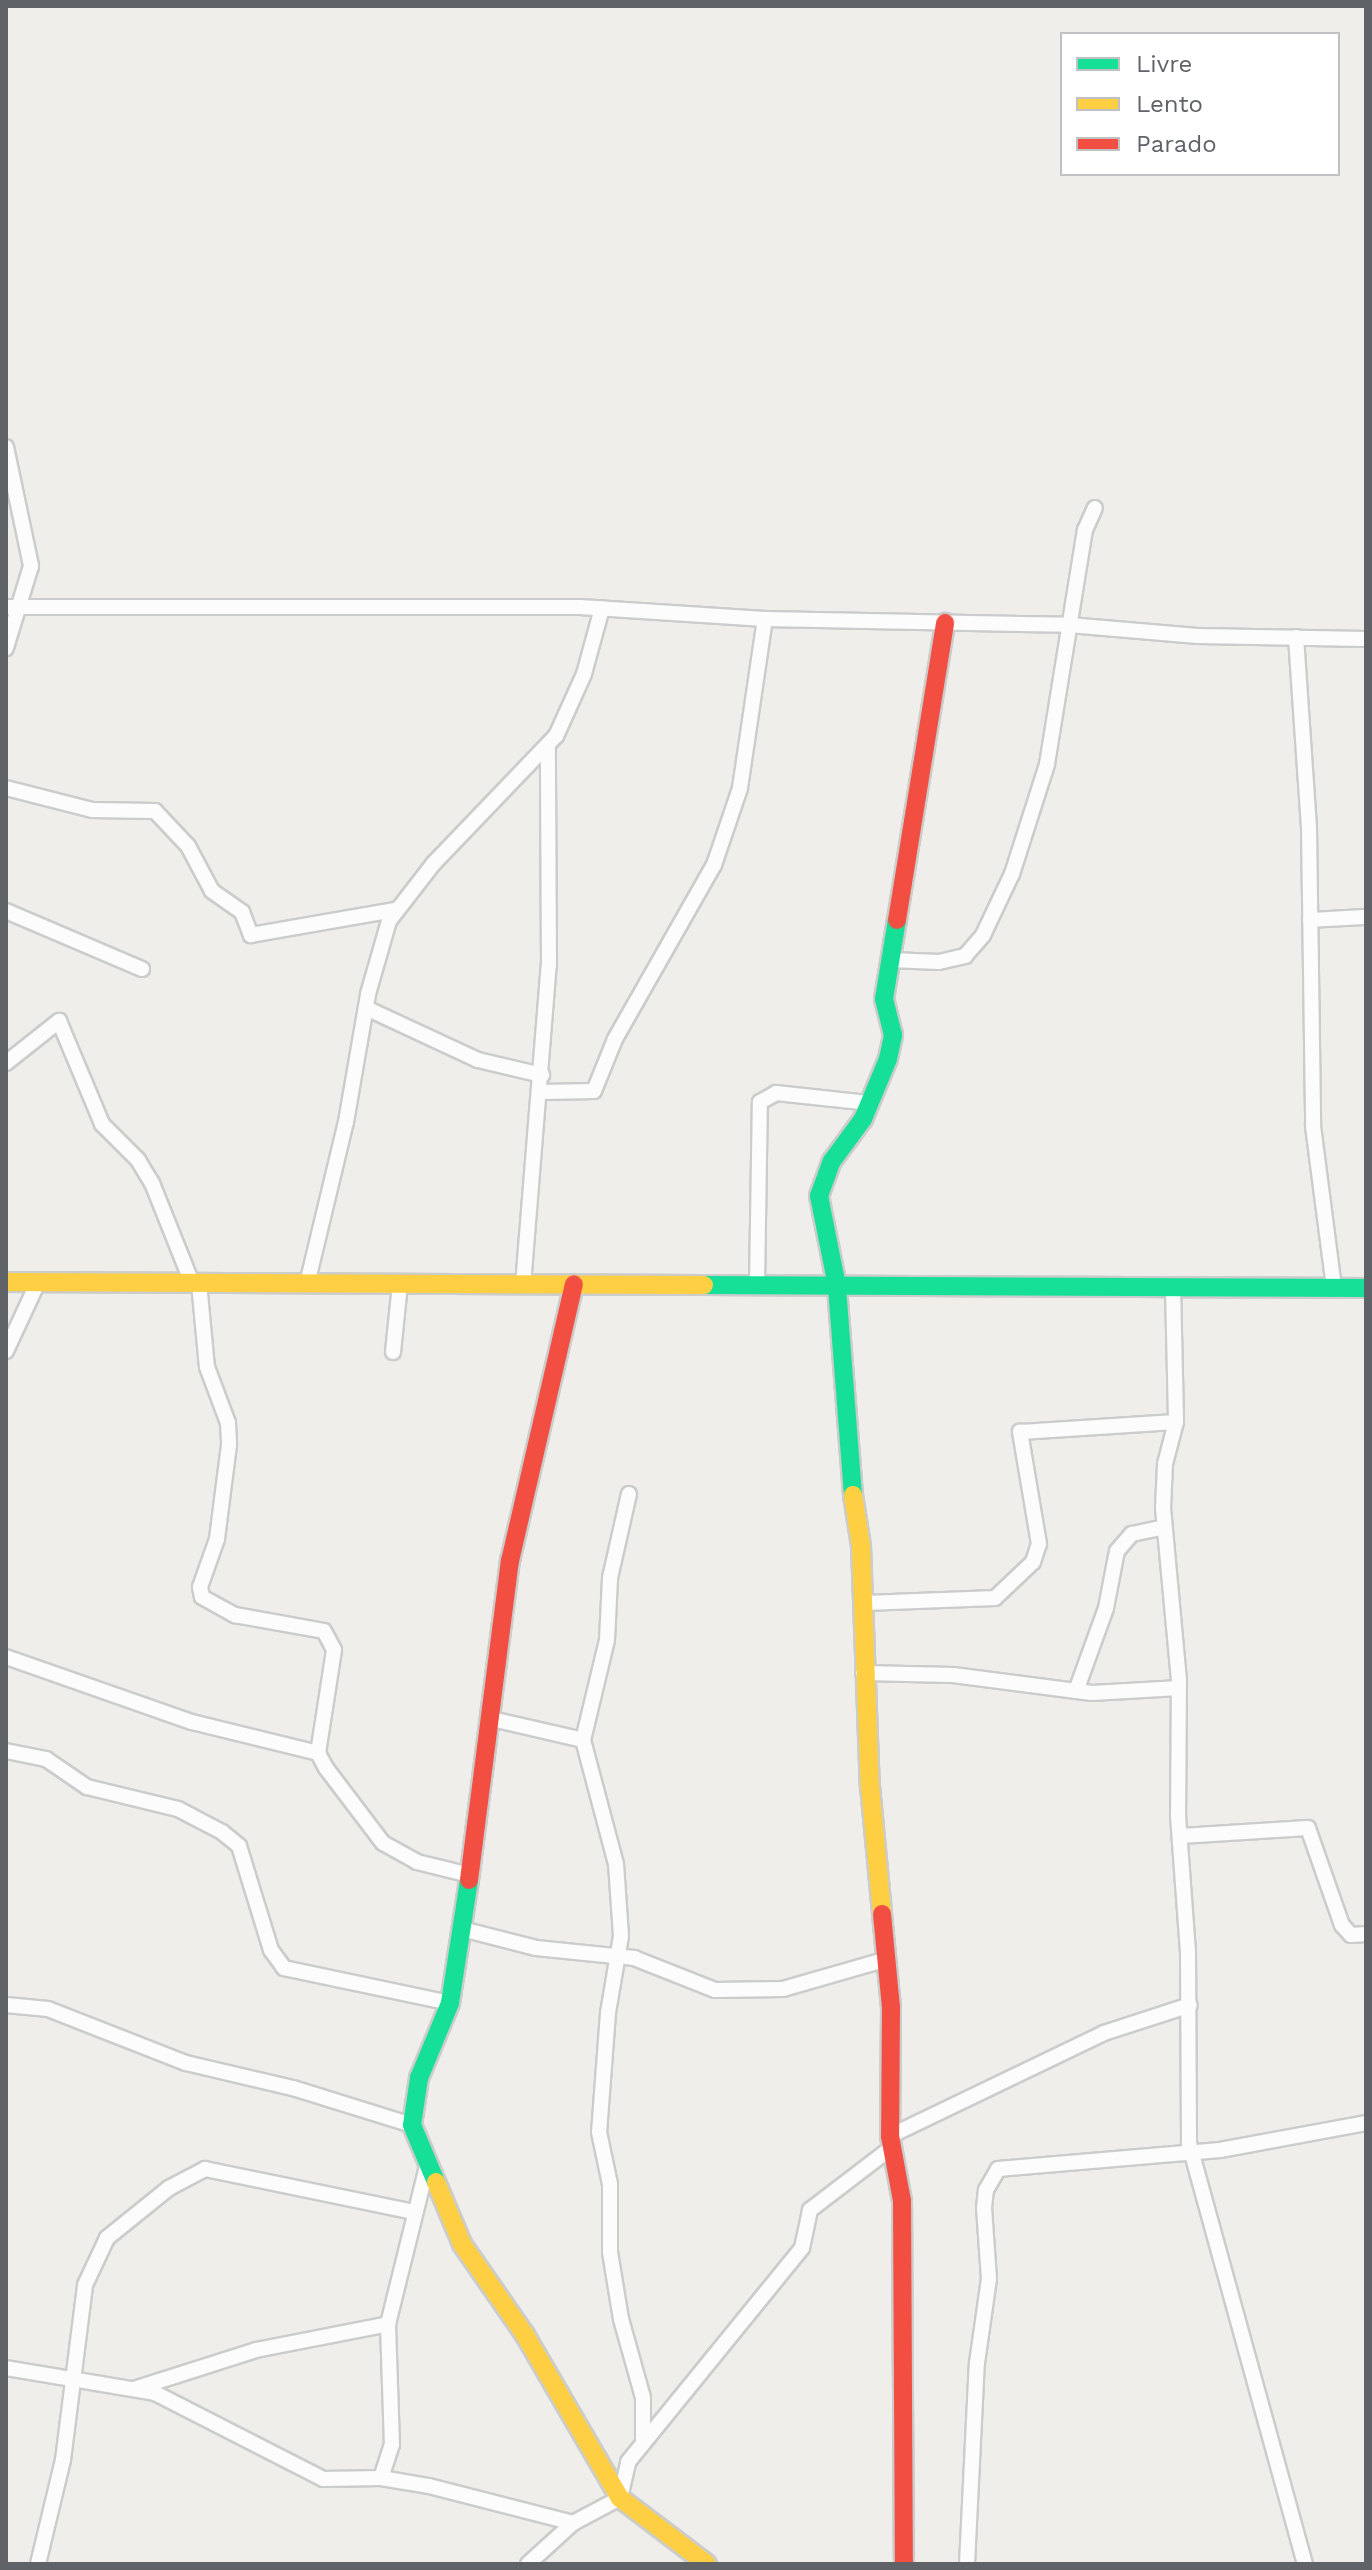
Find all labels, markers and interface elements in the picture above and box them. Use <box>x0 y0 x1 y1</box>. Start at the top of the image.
legend <box>1060 32 1340 176</box>
text: Livre <box>1136 50 1192 78</box>
text: Lento <box>1136 90 1203 118</box>
text: Parado <box>1136 130 1217 158</box>

